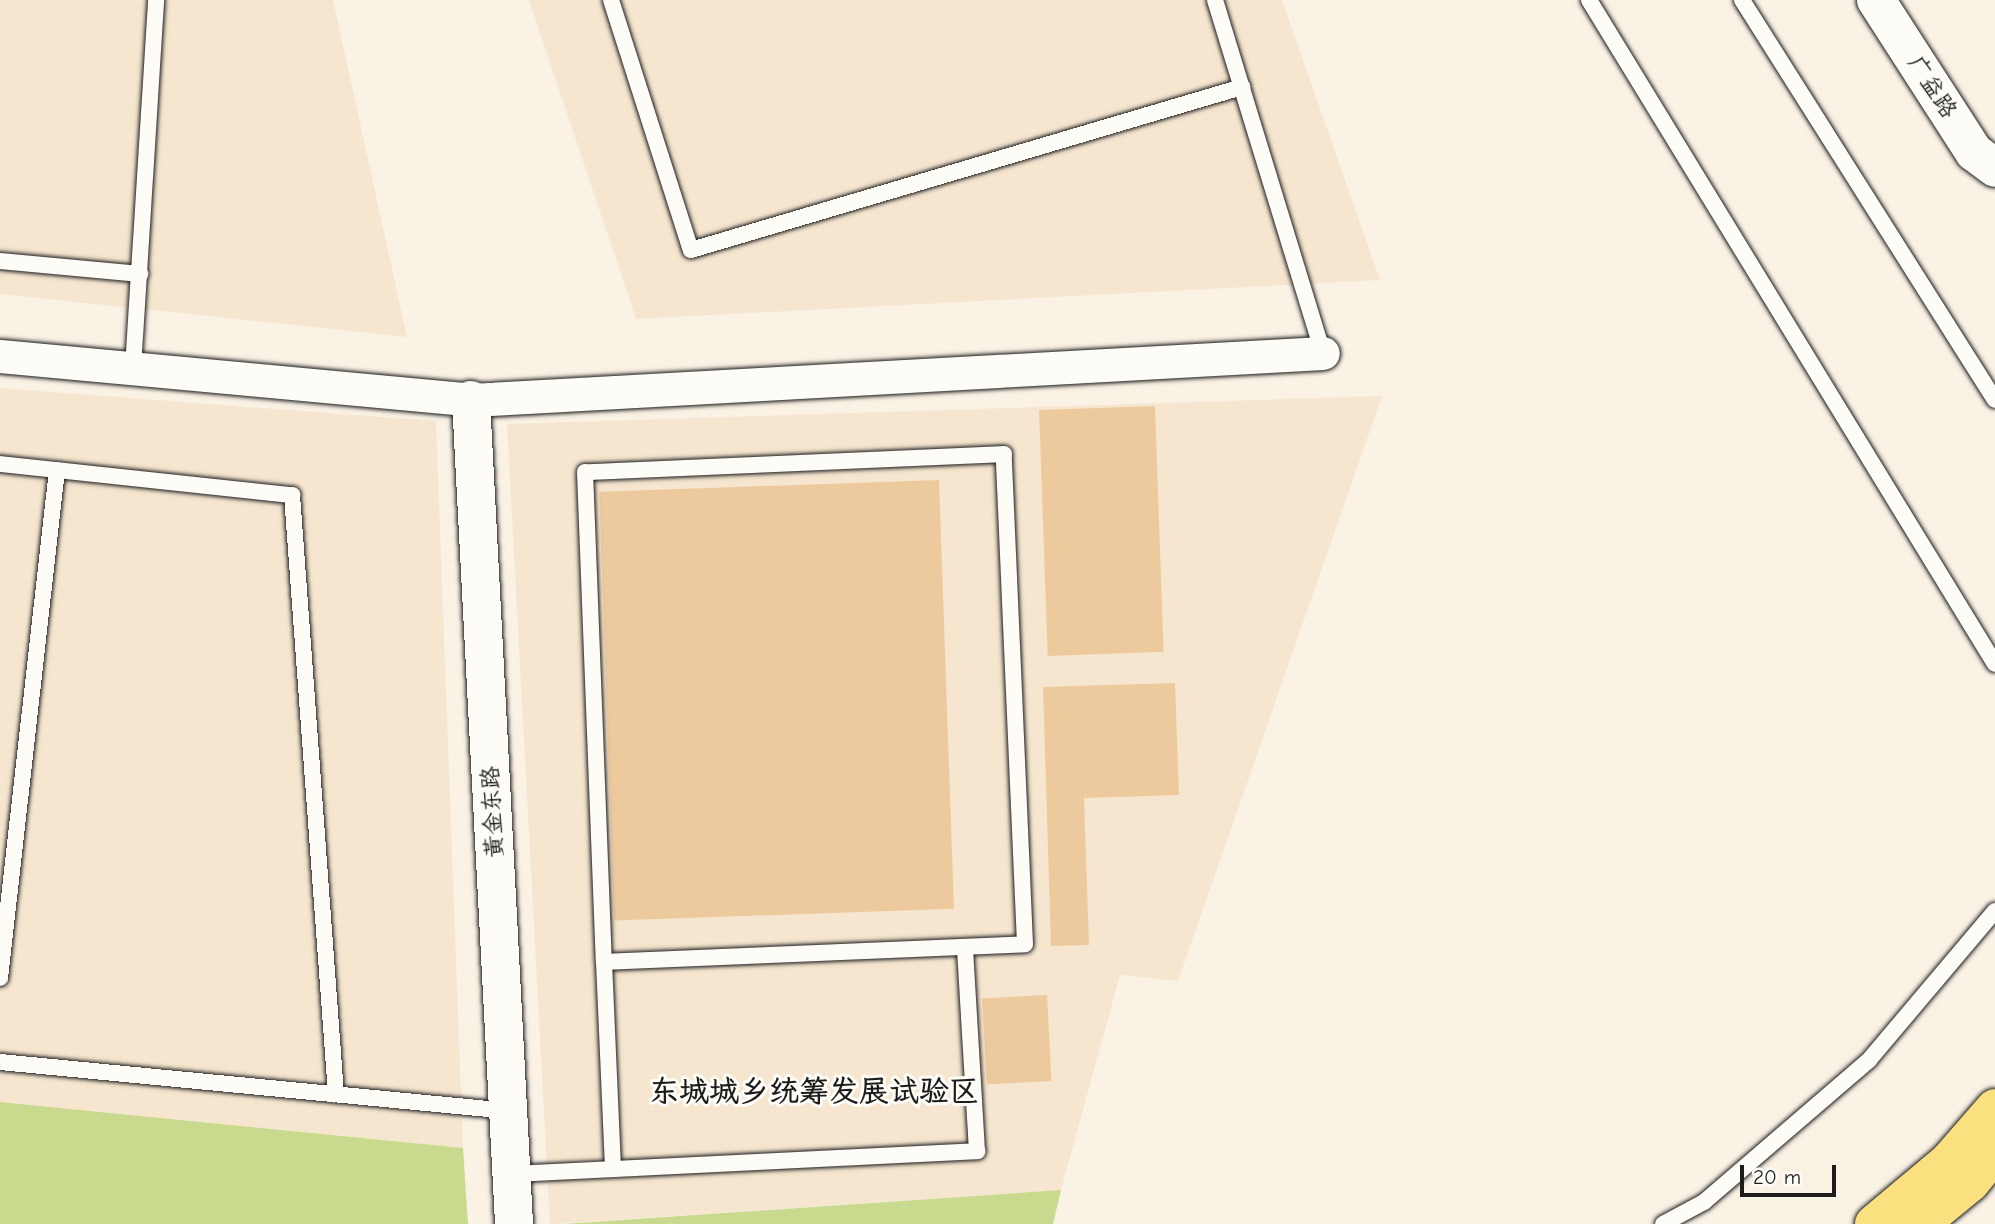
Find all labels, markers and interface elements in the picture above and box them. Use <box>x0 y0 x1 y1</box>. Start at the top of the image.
street label: 广益路 <box>1902 51 1962 123</box>
street label: 黄金东路 <box>477 765 509 859</box>
district label: 东城城乡统筹发展试验区 <box>649 1074 979 1110</box>
scale bar <box>1743 1150 1839 1194</box>
text: 20 m <box>1753 1165 1801 1189</box>

